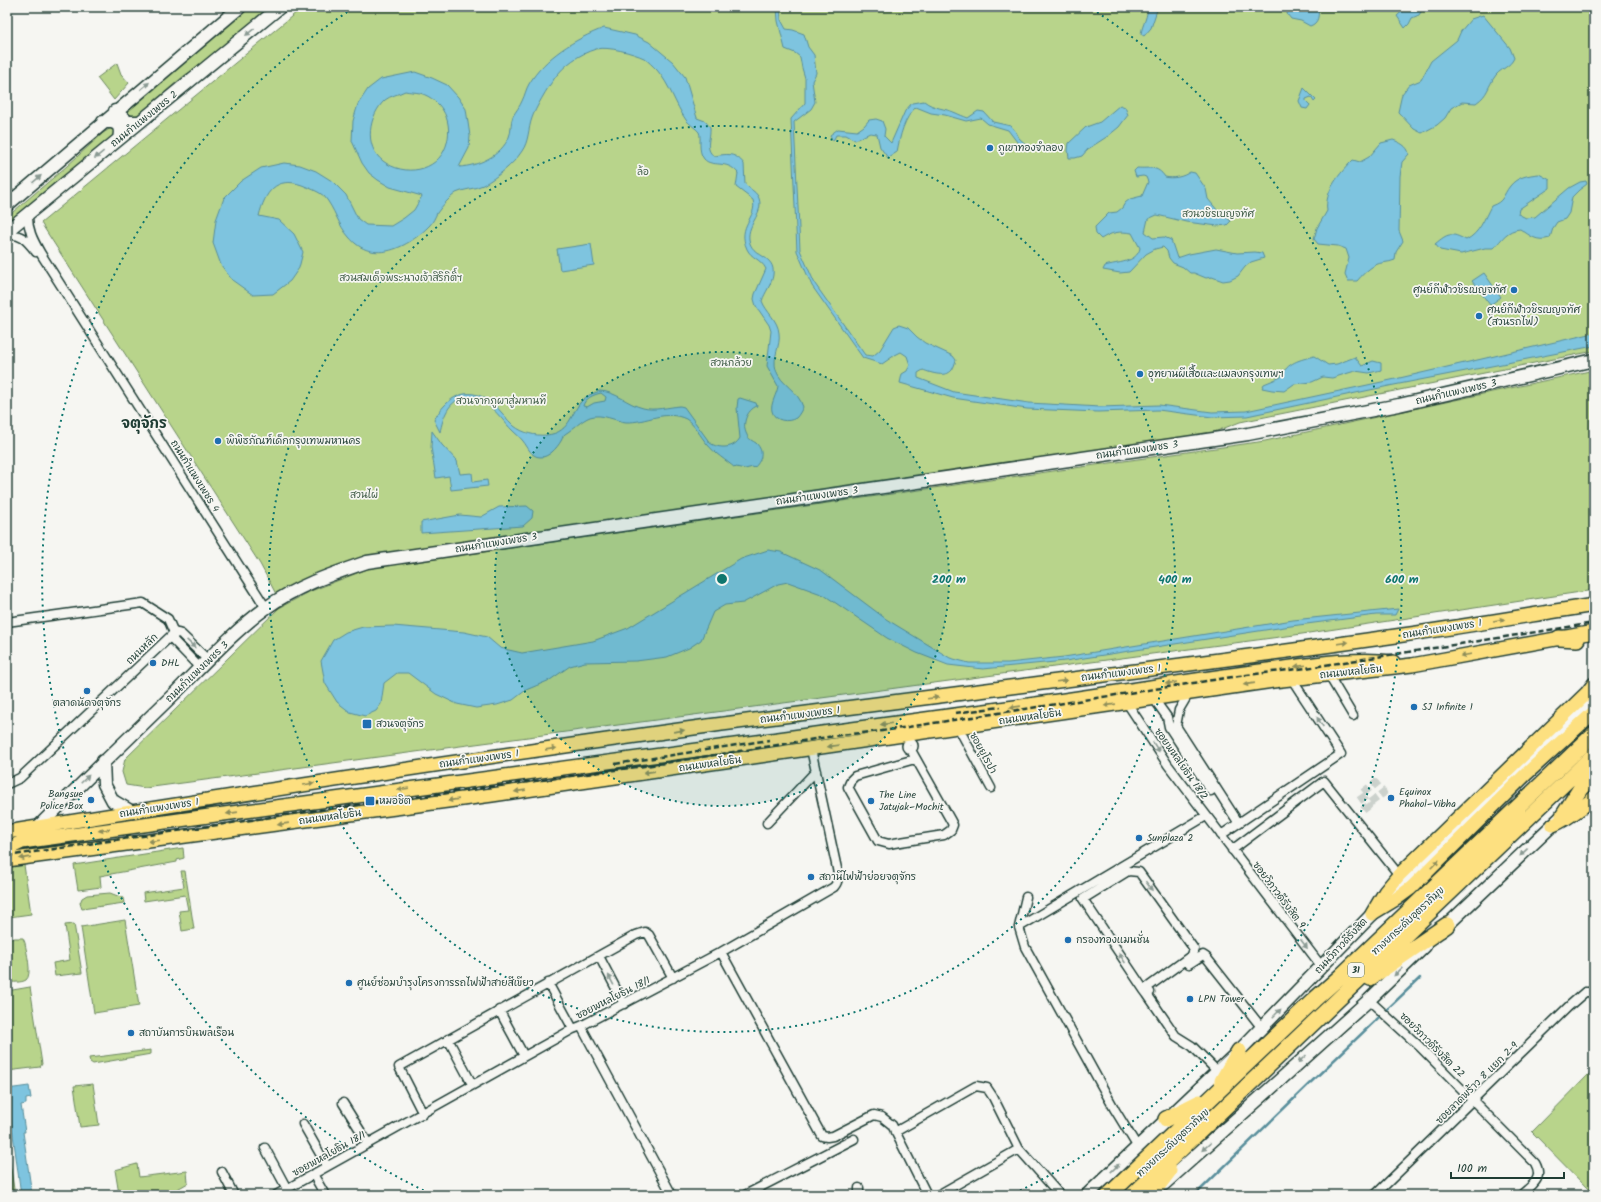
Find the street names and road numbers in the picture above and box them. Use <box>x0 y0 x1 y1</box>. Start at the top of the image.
street label: ถนนกำแพงเพชร 2 <box>107 87 181 151</box>
street label: ถนนกำแพงเพชร 3 <box>1414 375 1498 409</box>
street label: ถนนกำแพงเพชร 3 <box>1095 436 1179 464</box>
street label: ถนนกำแพงเพชร 4 <box>166 437 224 516</box>
street label: ถนนกำแพงเพชร 3 <box>775 482 859 510</box>
street label: ถนนกำแพงเพชร 3 <box>454 529 538 557</box>
street label: ถนนกำแพงเพชร 1 <box>1401 615 1483 643</box>
street label: ถนนหลัก <box>122 630 162 668</box>
street label: ถนนกำแพงเพชร 3 <box>162 637 232 706</box>
street label: ถนนกำแพงเพชร 1 <box>1080 660 1162 686</box>
street label: ถนนพหลโยธิน <box>1319 661 1384 683</box>
street label: ถนนกำแพงเพชร 1 <box>759 702 841 728</box>
street label: ถนนพหลโยธิน <box>998 705 1063 729</box>
street label: ซอยพหลโยธิน 18/2 <box>1150 725 1212 803</box>
street label: ซอยยูโรปา <box>965 729 1001 777</box>
street label: ถนนกำแพงเพชร 1 <box>438 746 520 772</box>
street label: ถนนพหลโยธิน <box>678 752 743 776</box>
street label: ถนนกำแพงเพชร 1 <box>118 794 200 822</box>
street label: ถนนพหลโยธิน <box>298 805 363 829</box>
street label: ซอยวิภาวดีรังสิต 9 <box>1249 858 1310 932</box>
street label: ทางยกระดับอุตราภิมุข <box>1368 883 1448 959</box>
street label: ถนนวิภาวดีรังสิต <box>1311 914 1371 978</box>
road number: 31 <box>1348 963 1364 977</box>
street label: ซอยพหลโยธิน 18/1 <box>573 972 653 1024</box>
street label: ซอยวิภาวดีรังสิต 22 <box>1396 1009 1468 1081</box>
street label: ซอยลาดพร้าว 8 แยก 2-9 <box>1432 1038 1522 1128</box>
street label: ทางยกระดับอุตราภิมุข <box>1133 1105 1213 1181</box>
street label: ซอยพหลโยธิน 18/1 <box>289 1127 369 1181</box>

